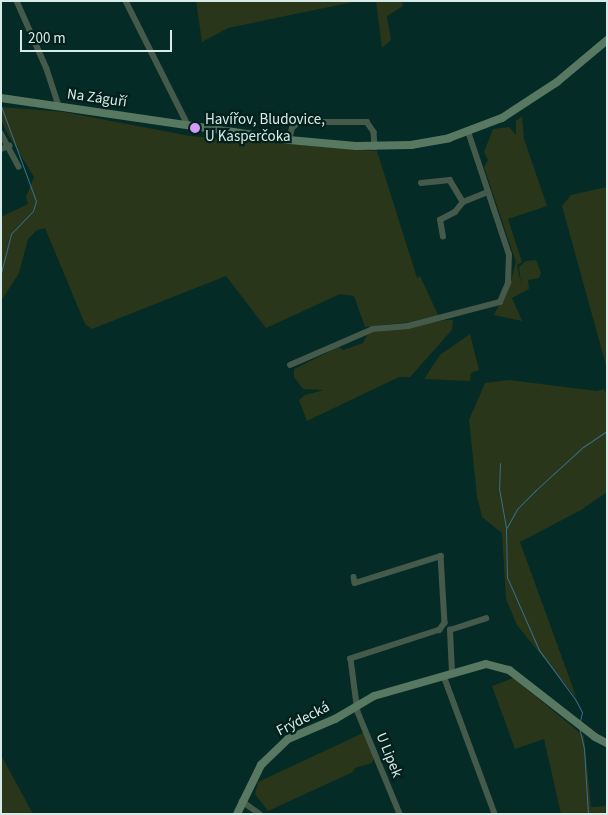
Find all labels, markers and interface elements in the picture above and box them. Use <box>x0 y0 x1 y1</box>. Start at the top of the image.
scale bar <box>22 20 175 52</box>
text: 200 m <box>28 28 66 49</box>
street label: Na Záguří <box>66 85 128 111</box>
place label: Havířov, Bludovice, U Kasperčoka <box>205 110 325 145</box>
marker: Havířov, Bludovice, U Kasperčoka <box>189 122 201 134</box>
street label: Frýdecká <box>273 698 333 740</box>
street label: U Lipek <box>372 730 406 780</box>

